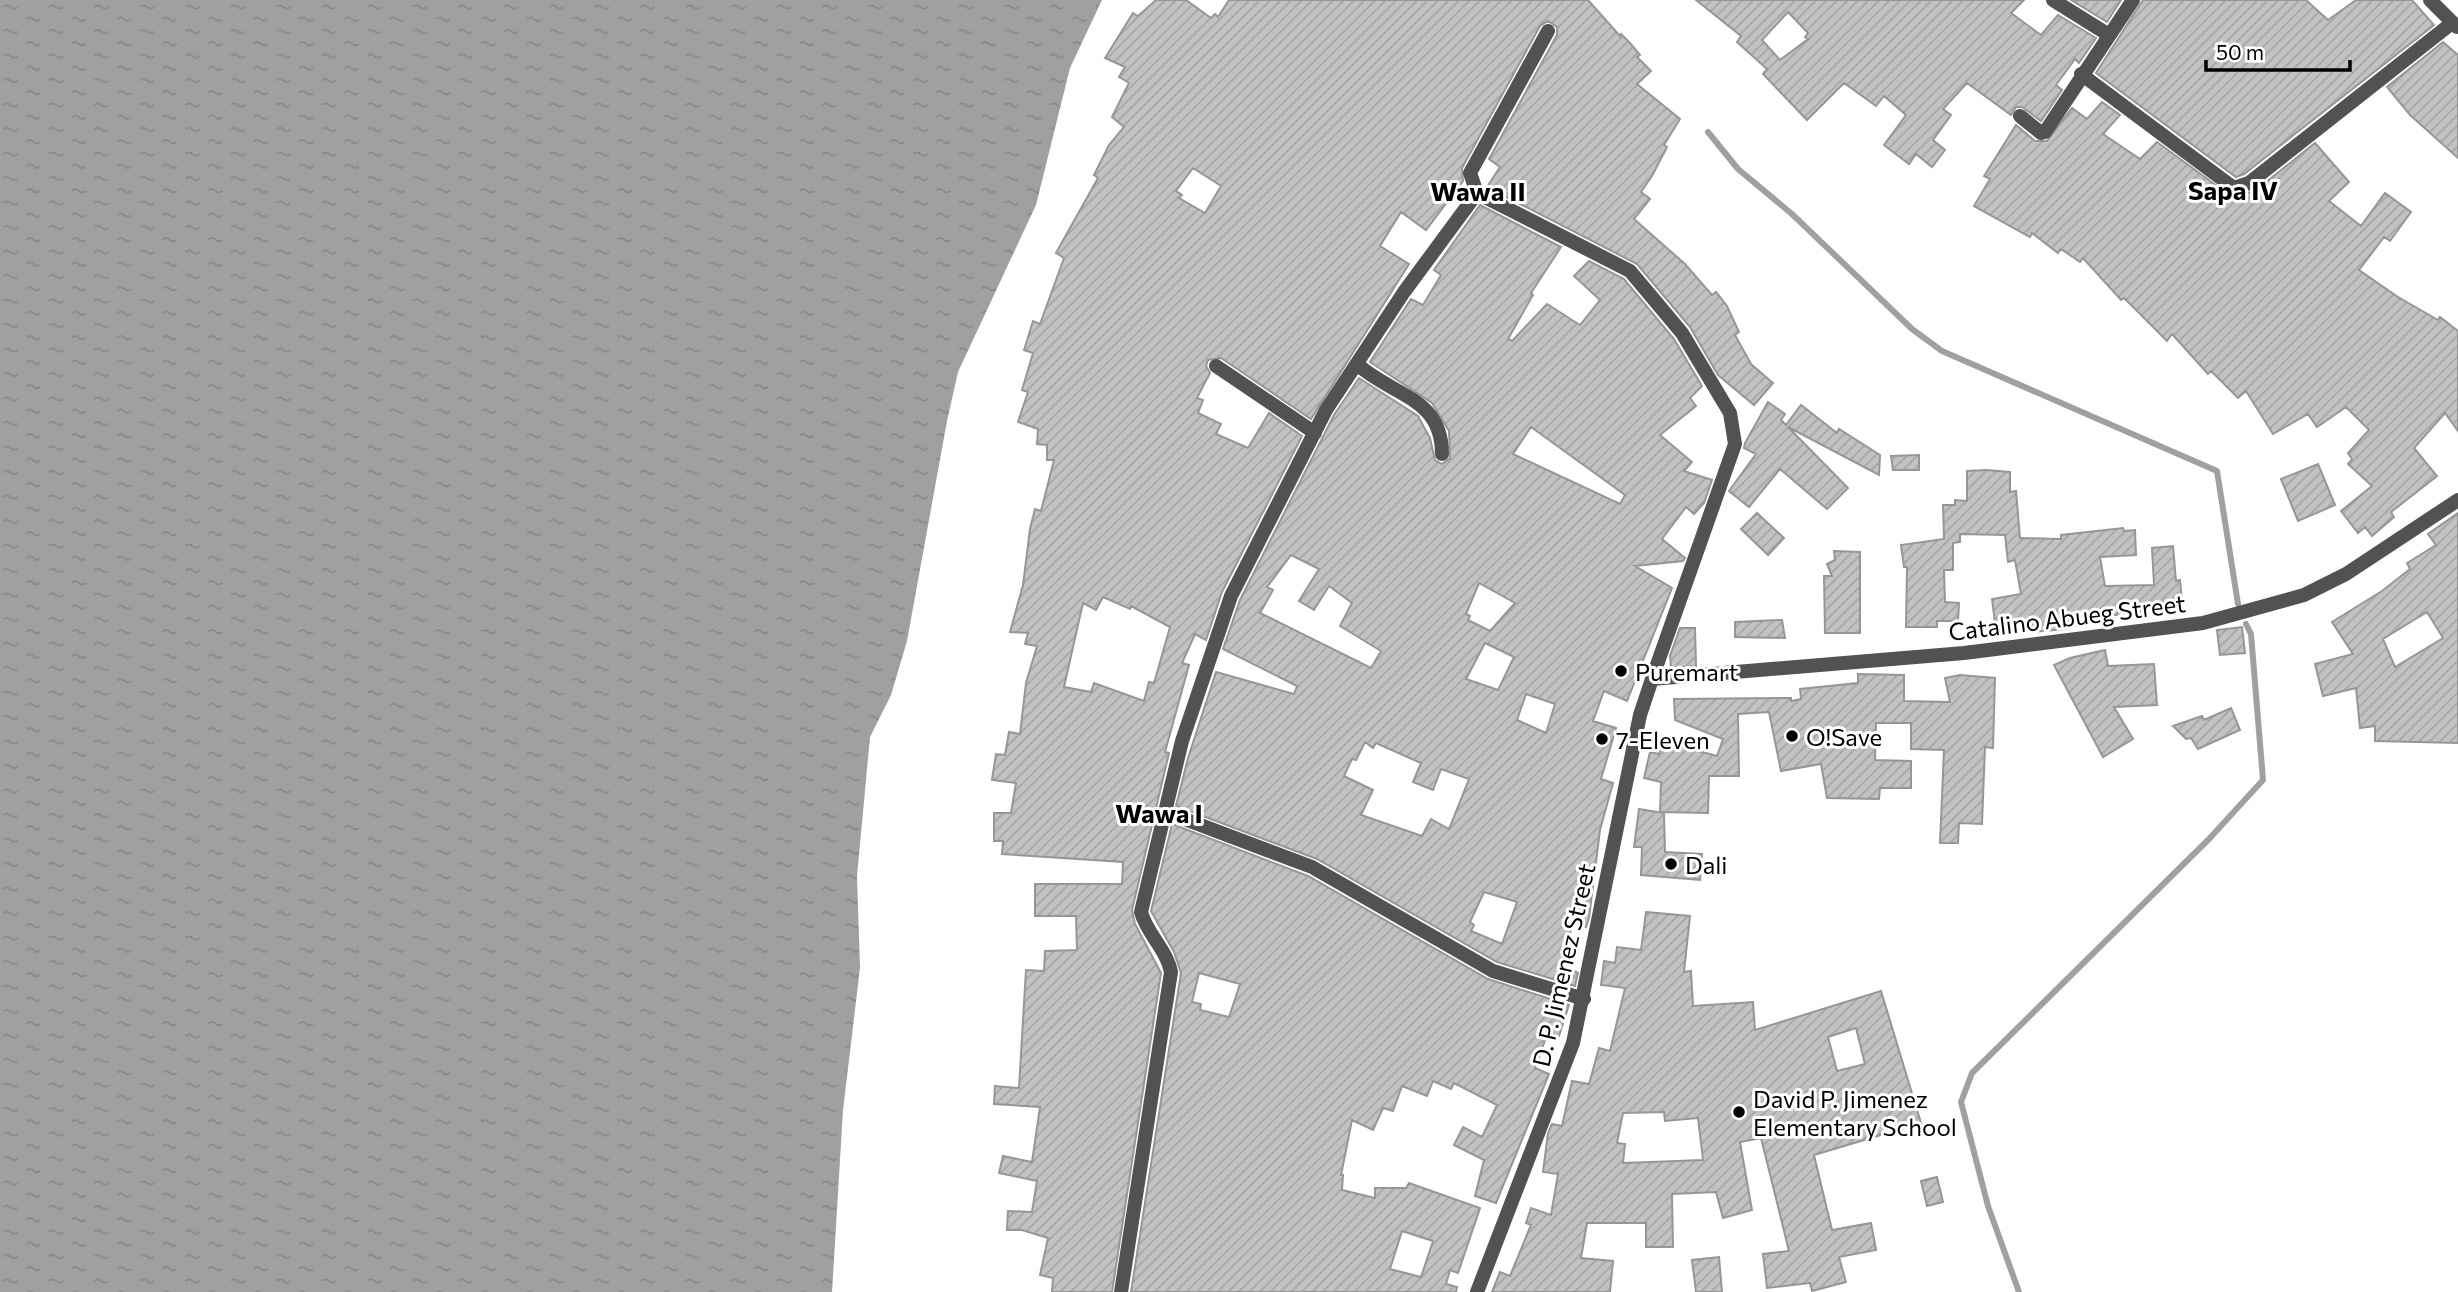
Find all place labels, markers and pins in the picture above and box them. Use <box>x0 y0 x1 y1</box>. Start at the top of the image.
place label: Puremart <box>1635 657 1738 686</box>
marker: Puremart <box>1613 663 1629 679</box>
place label: O!Save <box>1806 722 1882 751</box>
place label: 7-Eleven <box>1616 725 1710 754</box>
marker: O!Save <box>1784 728 1800 744</box>
marker: 7-Eleven <box>1594 731 1610 747</box>
place label: Dali <box>1685 850 1728 879</box>
marker: Dali <box>1663 856 1679 872</box>
place label: David P. Jimenez Elementary School <box>1753 1084 1957 1141</box>
marker: David P. Jimenez Elementary School <box>1731 1104 1747 1120</box>

